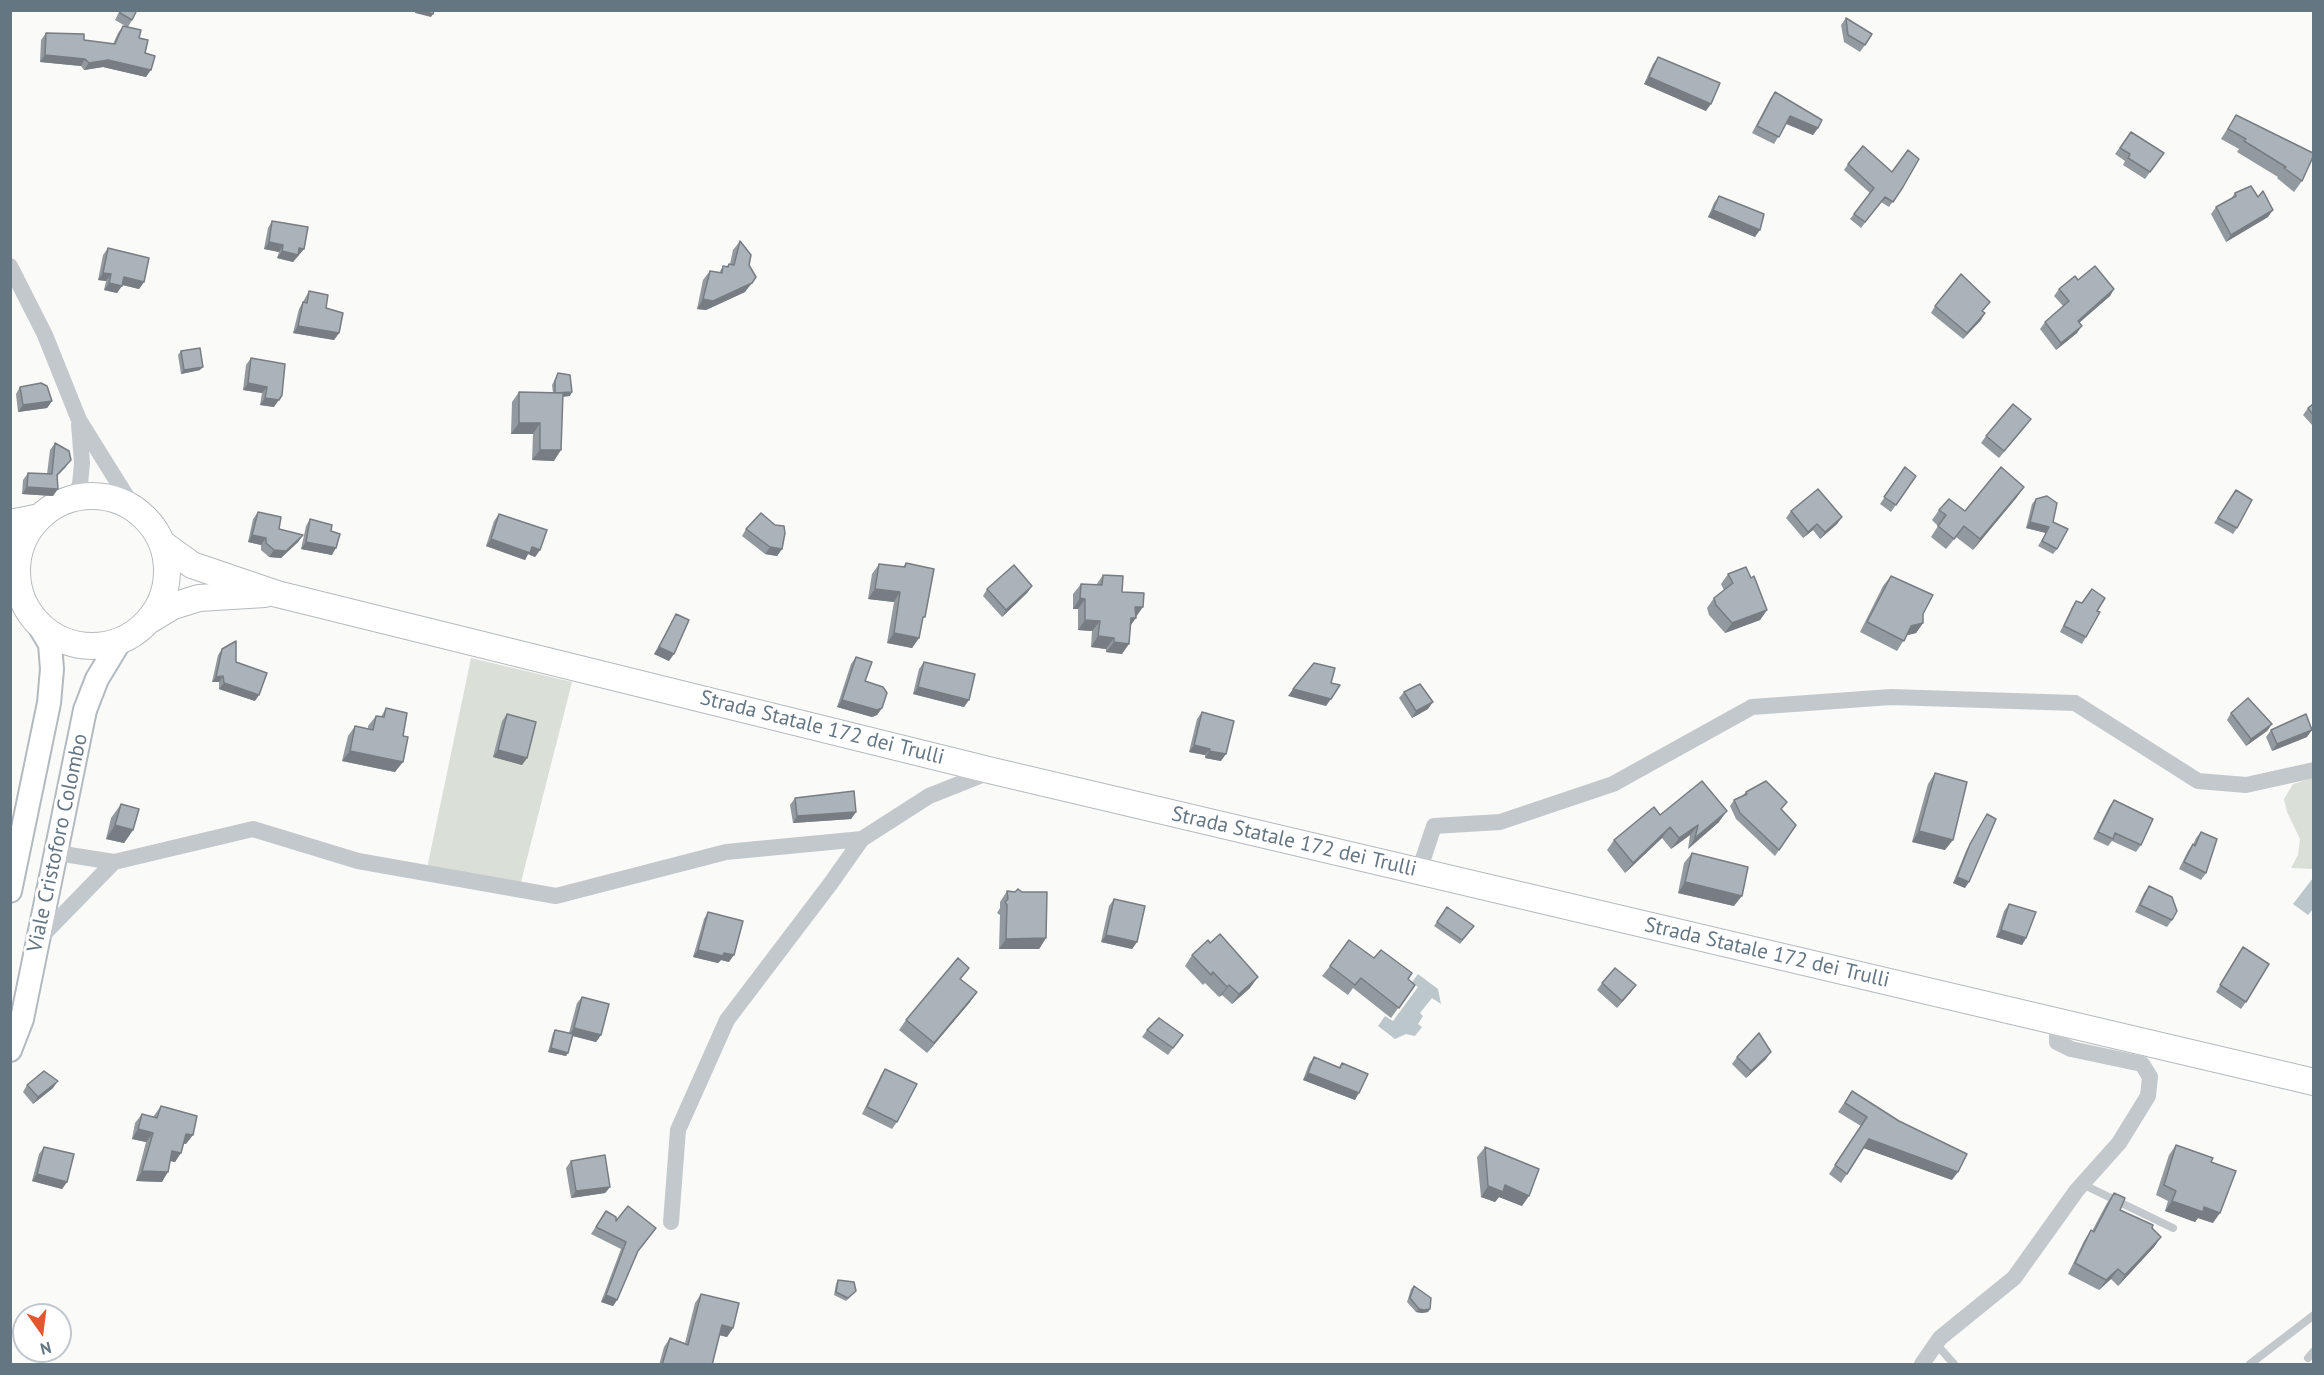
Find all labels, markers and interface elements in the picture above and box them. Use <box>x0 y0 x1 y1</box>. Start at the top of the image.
street label: Strada Statale 172 dei Trulli <box>697 685 947 771</box>
street label: Viale Cristoforo Colombo <box>23 731 93 955</box>
street label: Strada Statale 172 dei Trulli <box>1169 802 1419 882</box>
street label: Strada Statale 172 dei Trulli <box>1642 913 1892 993</box>
north arrow <box>12 1303 72 1363</box>
text: N <box>38 1338 53 1359</box>

